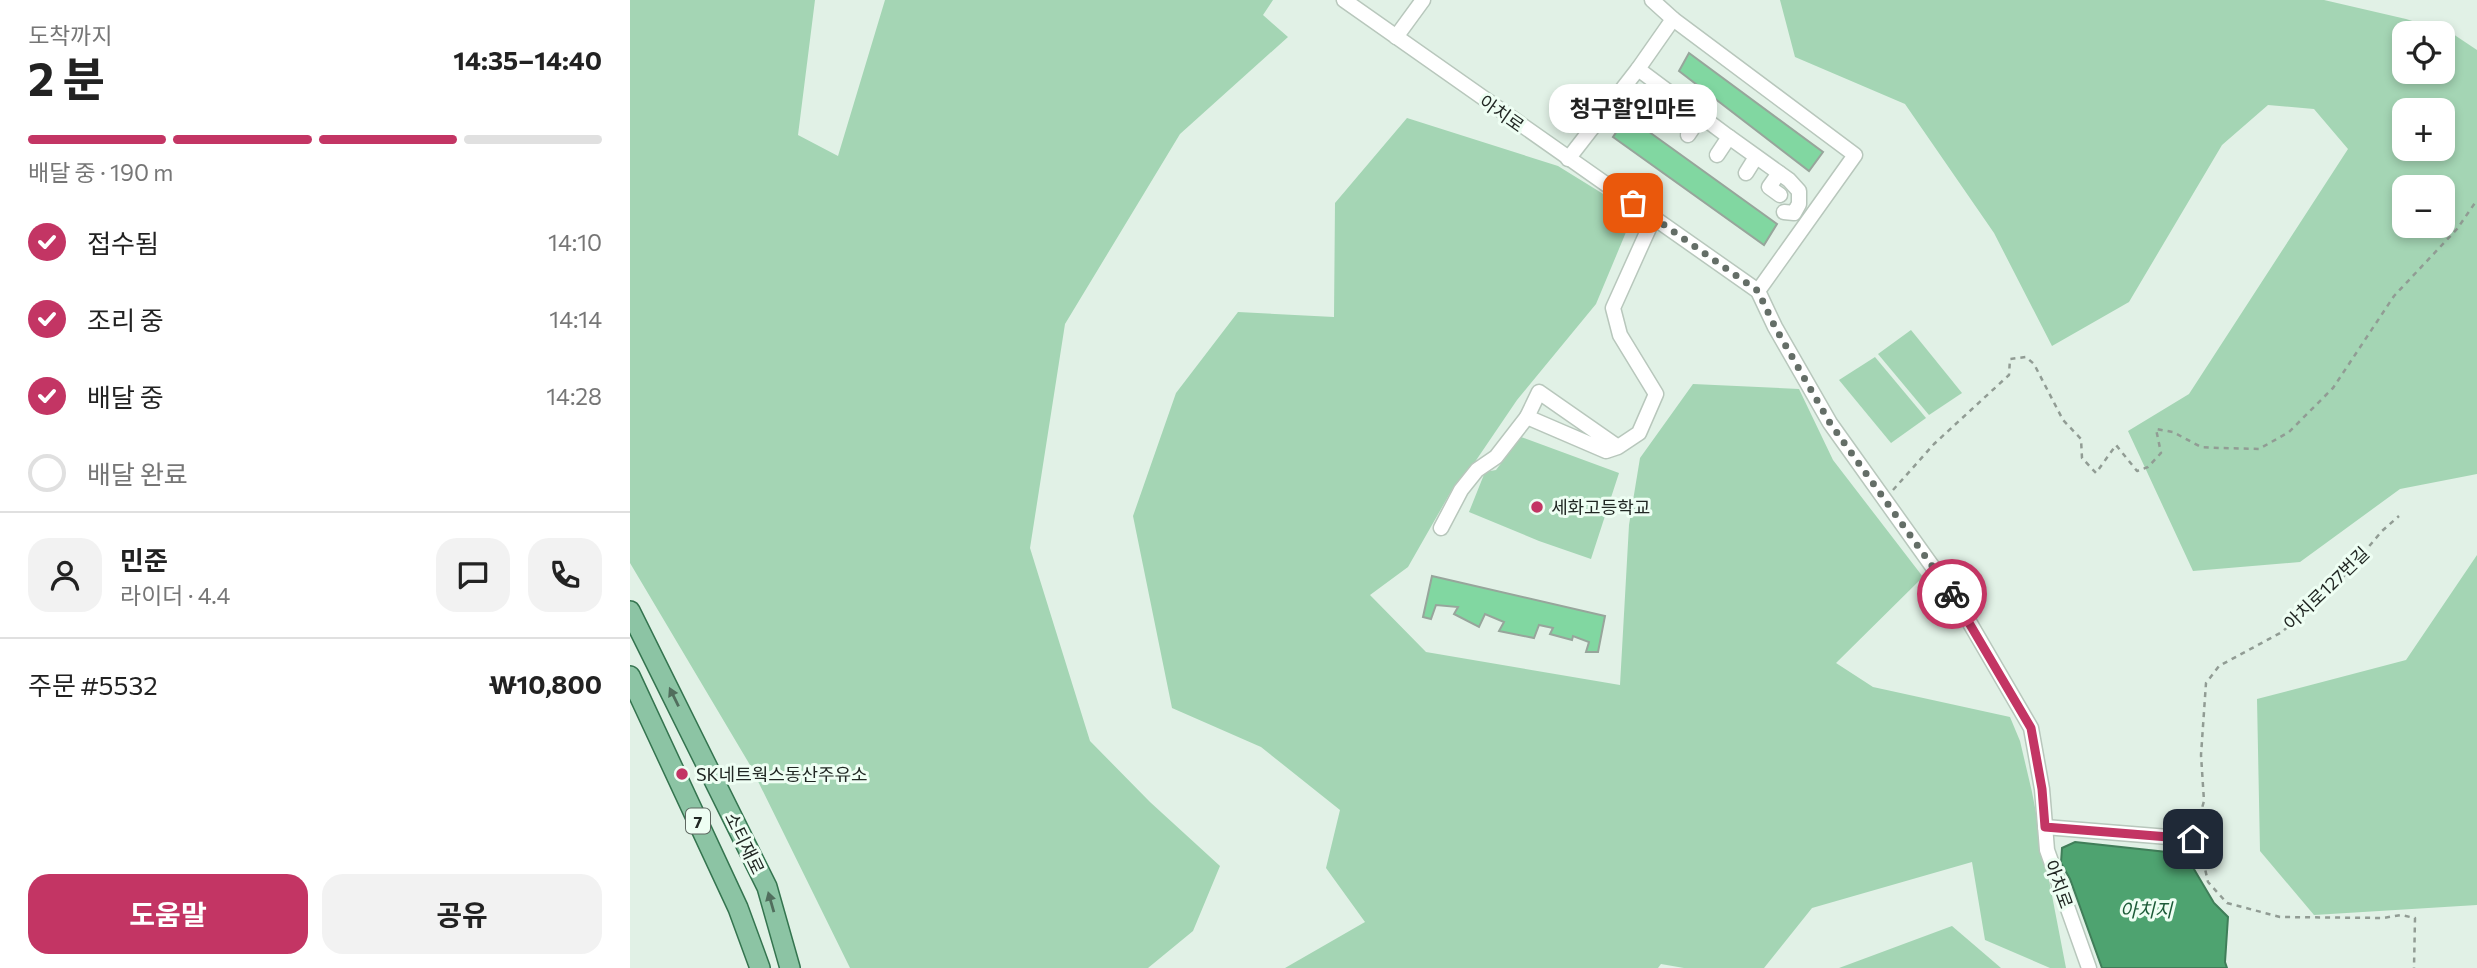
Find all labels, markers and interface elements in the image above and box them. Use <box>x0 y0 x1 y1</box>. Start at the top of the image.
text: 도착까지 <box>28 21 113 49</box>
map controls <box>2392 21 2455 238</box>
button: locate <box>2392 21 2455 84</box>
text: 14:35–14:40 <box>453 44 602 75</box>
text: 2 분 <box>28 49 105 105</box>
callout: 청구할인마트 <box>1549 84 1717 133</box>
street label: 아치로 <box>1475 90 1529 136</box>
text: 청구할인마트 <box>1570 94 1696 122</box>
button: + <box>2392 98 2455 161</box>
text: 배달 중 · 190 m <box>28 158 173 186</box>
pin <box>1603 173 1663 233</box>
button: − <box>2392 175 2455 238</box>
icon: bag <box>1614 184 1652 222</box>
icon: check <box>28 223 66 261</box>
text: 접수됨 <box>87 227 159 258</box>
text: 14:10 <box>548 228 602 256</box>
icon: check <box>28 300 66 338</box>
text: 조리 중 <box>87 304 164 335</box>
text: 14:14 <box>549 305 602 333</box>
icon: check <box>28 377 66 415</box>
text: 배달 중 <box>87 381 164 412</box>
text: 14:28 <box>546 382 602 410</box>
text: 배달 완료 <box>87 458 188 489</box>
place label: 세화고등학교 <box>1551 496 1650 518</box>
marker: 세화고등학교 <box>1529 499 1545 515</box>
button: person <box>28 538 102 612</box>
button: chat <box>436 538 510 612</box>
button: phone <box>528 538 602 612</box>
street label: 아치로127번길 <box>2279 542 2373 634</box>
text: 민준 <box>120 544 168 575</box>
courier <box>1917 559 1987 629</box>
icon: bike <box>1933 575 1971 613</box>
text: 라이더 · 4.4 <box>120 581 230 609</box>
text: ₩10,800 <box>489 668 602 699</box>
text: 주문 #5532 <box>28 669 158 700</box>
one-way arrow <box>668 687 679 707</box>
place label: SK네트웍스동산주유소 <box>696 763 868 785</box>
marker: SK네트웍스동산주유소 <box>674 766 690 782</box>
road number: 7 <box>686 808 710 834</box>
street label: 소티재로 <box>721 808 769 878</box>
pin <box>2163 809 2223 869</box>
icon: home <box>2174 820 2212 858</box>
street label: 아치로 <box>2040 857 2078 911</box>
button: 도움말 <box>28 874 308 954</box>
button: 공유 <box>322 874 602 954</box>
one-way arrow <box>765 891 776 913</box>
water label: 아치지 <box>2120 898 2174 921</box>

